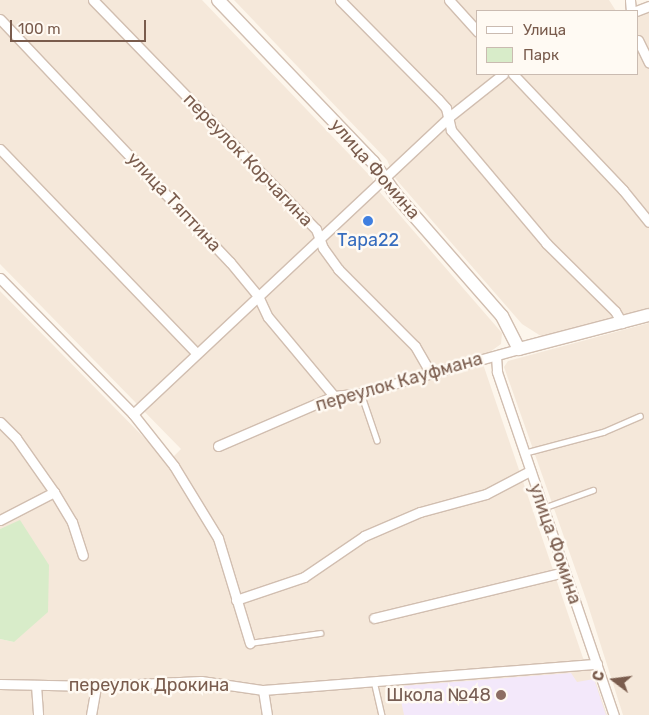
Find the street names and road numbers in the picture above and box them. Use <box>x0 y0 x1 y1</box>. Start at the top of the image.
street label: переулок Корчагина <box>179 89 317 231</box>
street label: улица Фомина <box>325 114 425 224</box>
street label: улица Тяптина <box>122 148 226 256</box>
street label: переулок Кауфмана <box>313 348 485 416</box>
street label: улица Фомина <box>524 481 586 607</box>
street label: переулок Дрокина <box>69 674 229 696</box>

